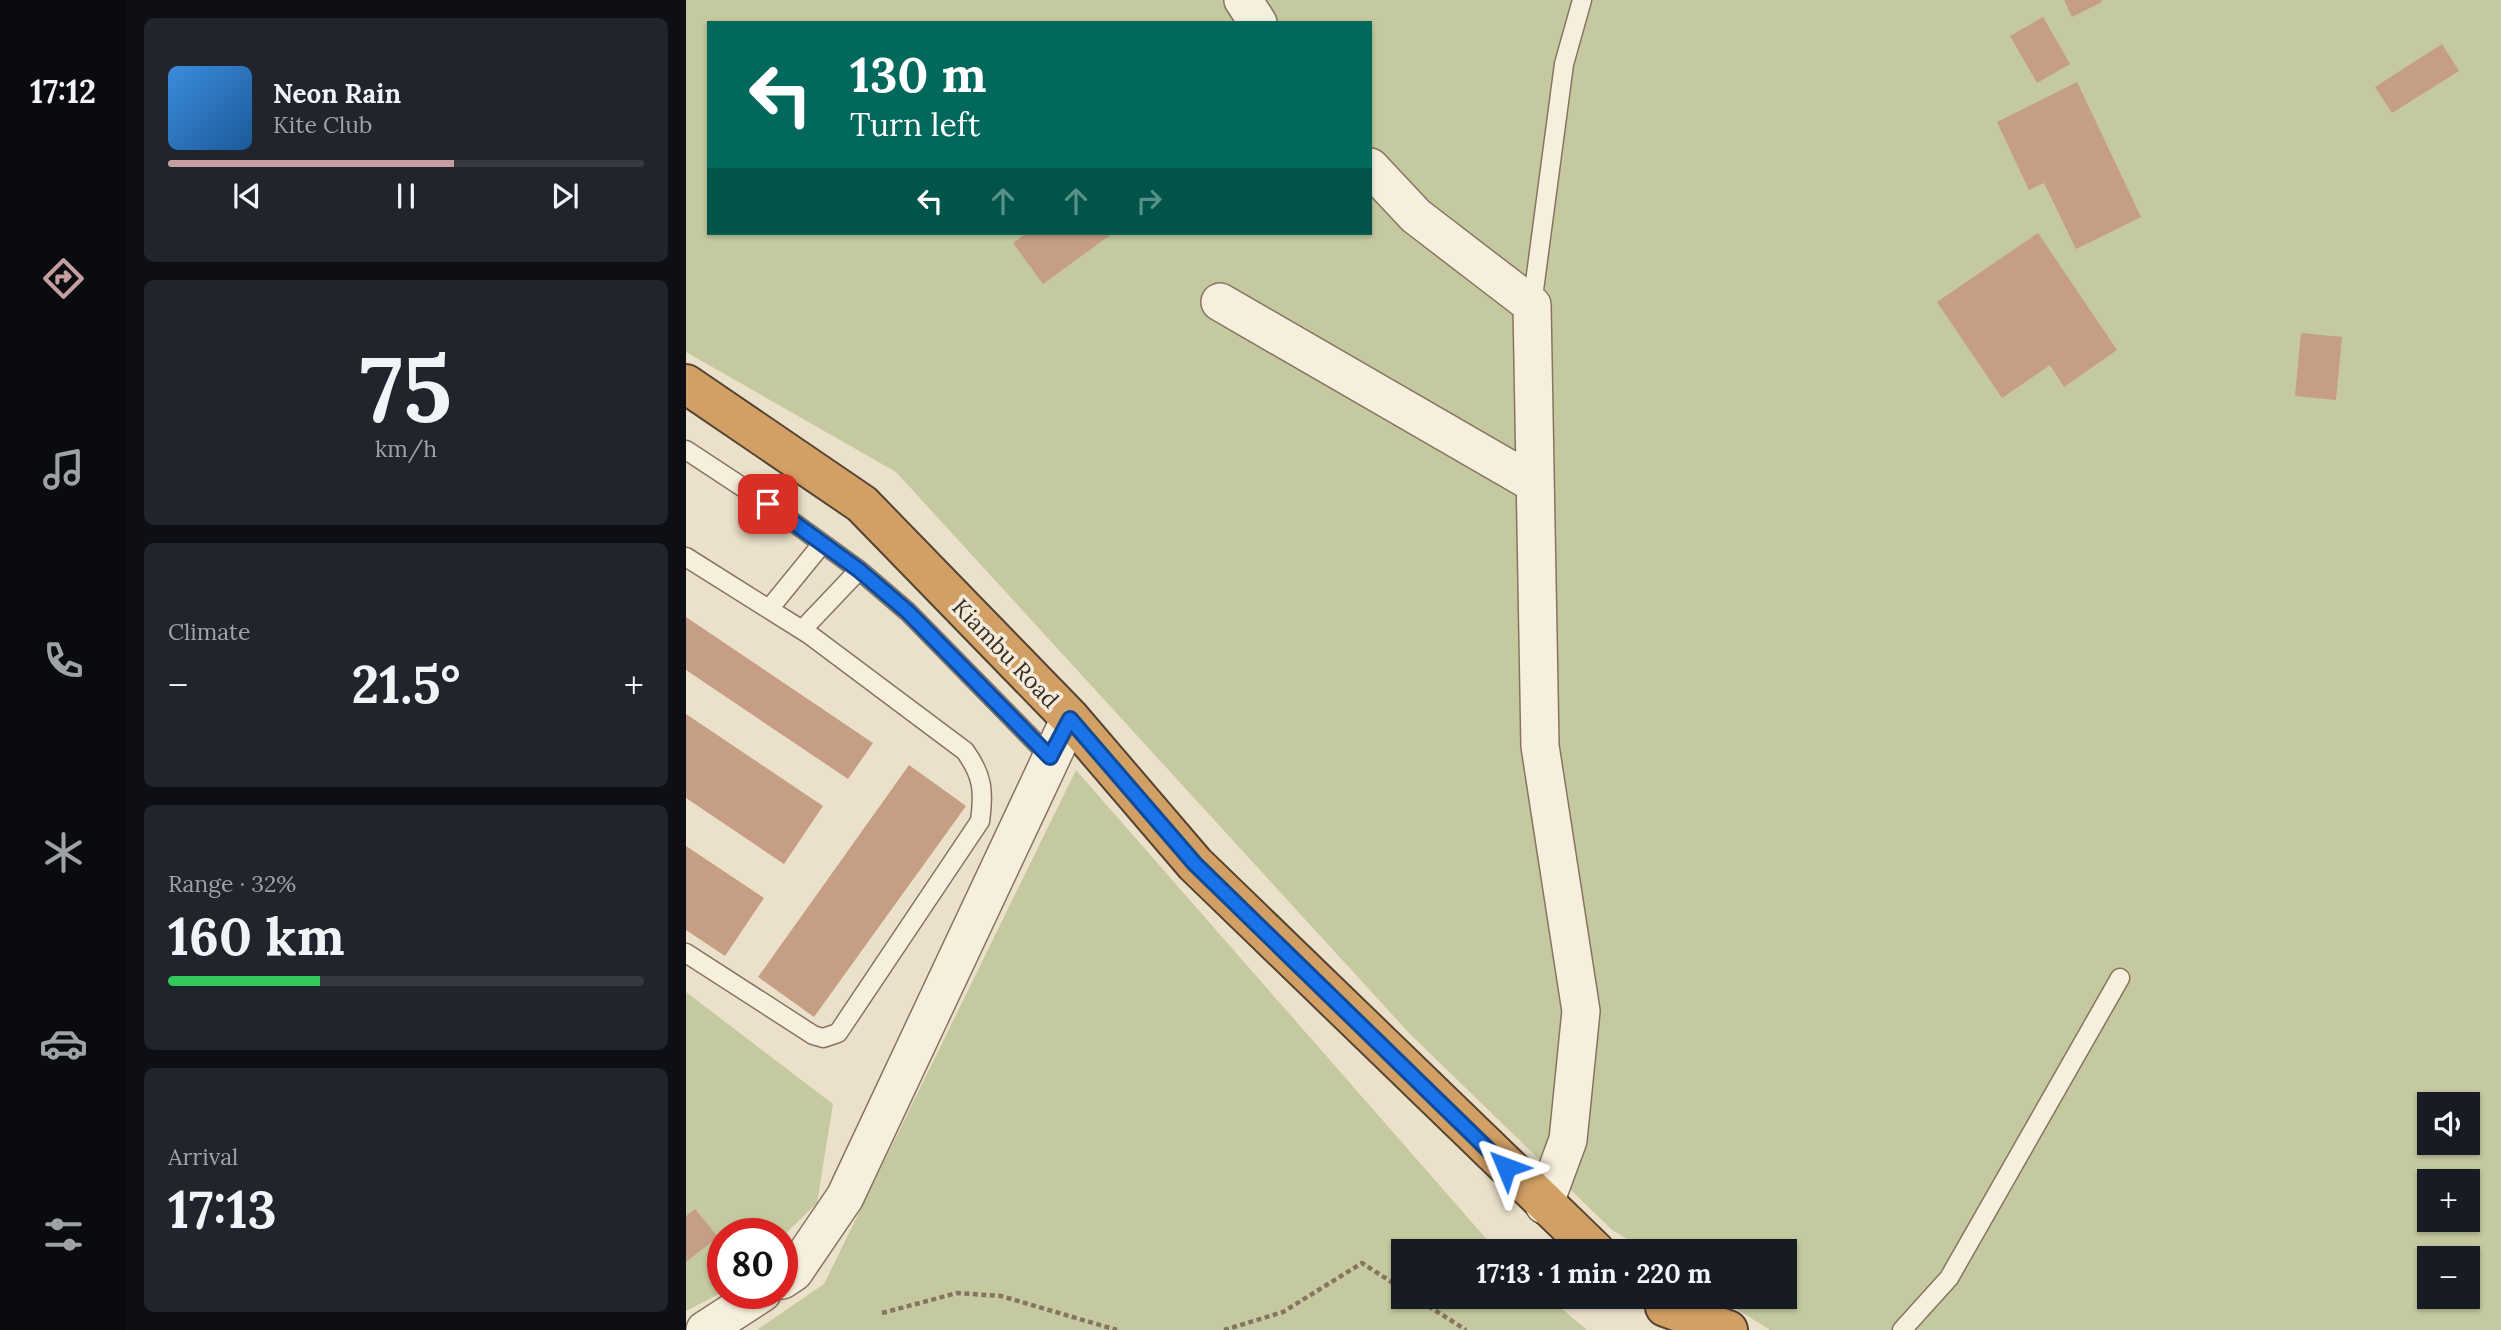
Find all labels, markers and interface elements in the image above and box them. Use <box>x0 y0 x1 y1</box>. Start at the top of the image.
text: 130 m <box>850 43 986 105</box>
icon: left <box>735 49 826 140</box>
text: 17:12 <box>30 71 96 112</box>
text: Neon Rain <box>273 77 401 110</box>
text: Turn left <box>850 104 980 145</box>
text: Kite Club <box>273 110 372 139</box>
icon: previous <box>228 177 266 215</box>
icon: pause <box>387 177 425 215</box>
icon: next <box>546 177 584 215</box>
icon: left <box>911 182 949 220</box>
icon: ahead <box>984 182 1022 220</box>
icon: ahead <box>1057 182 1095 220</box>
icon: right <box>1130 182 1168 220</box>
icon: directions <box>39 254 88 303</box>
text: 75 <box>360 330 452 447</box>
text: km/h <box>375 434 437 463</box>
icon: music <box>39 445 88 494</box>
pin <box>738 474 798 534</box>
icon: arrive <box>749 485 787 523</box>
street label: Kiambu Road <box>947 592 1066 714</box>
text: Climate <box>168 617 250 646</box>
icon: phone <box>39 636 88 685</box>
text: 21.5° <box>352 651 460 717</box>
text: − <box>168 661 188 709</box>
text: + <box>624 661 644 709</box>
icon: climate <box>39 828 88 877</box>
text: Range · 32% <box>168 869 296 898</box>
text: 160 km <box>168 903 345 969</box>
icon: car <box>39 1019 88 1068</box>
map controls <box>2417 1092 2480 1309</box>
button: sound <box>2417 1092 2480 1155</box>
position arrow <box>1469 1130 1543 1204</box>
text: Arrival <box>168 1142 238 1171</box>
button: + <box>2417 1169 2480 1232</box>
text: 17:13 <box>168 1176 277 1242</box>
icon: filters <box>39 1210 88 1259</box>
speed limit sign: 80 <box>707 1218 798 1309</box>
button: − <box>2417 1246 2480 1309</box>
text: 17:13 · 1 min · 220 m <box>1477 1257 1711 1290</box>

